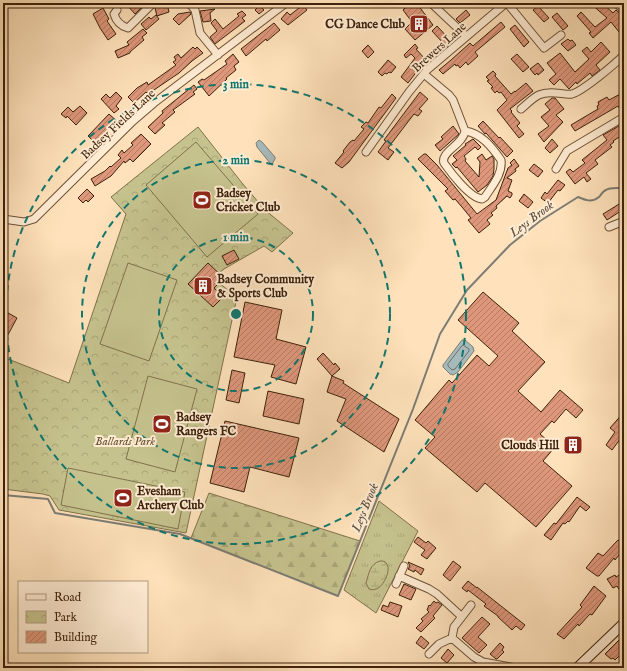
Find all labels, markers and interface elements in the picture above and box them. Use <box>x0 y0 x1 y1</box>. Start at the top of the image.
building icon: CG Dance Club <box>408 13 430 35</box>
place label: CG Dance Club <box>325 17 406 32</box>
street label: Brewers Lane <box>409 19 470 76</box>
text: 3 min <box>223 77 250 92</box>
street label: Badsey Fields Lane <box>78 86 159 163</box>
text: 2 min <box>222 153 250 168</box>
place label: Badsey Cricket Club <box>216 186 281 215</box>
sports icon: Badsey Cricket Club <box>191 189 213 211</box>
water label: Leys Brook <box>506 197 558 242</box>
text: 1 min <box>223 230 250 245</box>
place label: Badsey Community & Sports Club <box>217 272 315 302</box>
building icon: Badsey Community & Sports Club <box>192 275 214 297</box>
centre of rings <box>229 307 243 321</box>
place label: Badsey Rangers FC <box>176 410 237 440</box>
sports icon: Badsey Rangers FC <box>151 413 173 435</box>
park label: Ballards Park <box>95 434 155 449</box>
building icon: Clouds Hill <box>562 434 584 456</box>
place label: Clouds Hill <box>501 438 560 453</box>
water label: Leys Brook <box>348 480 383 535</box>
place label: Evesham Archery Club <box>136 484 204 514</box>
sports icon: Evesham Archery Club <box>112 487 134 509</box>
legend <box>18 581 148 653</box>
text: Road <box>54 590 82 605</box>
text: Park <box>54 610 77 625</box>
text: Building <box>54 630 98 645</box>

